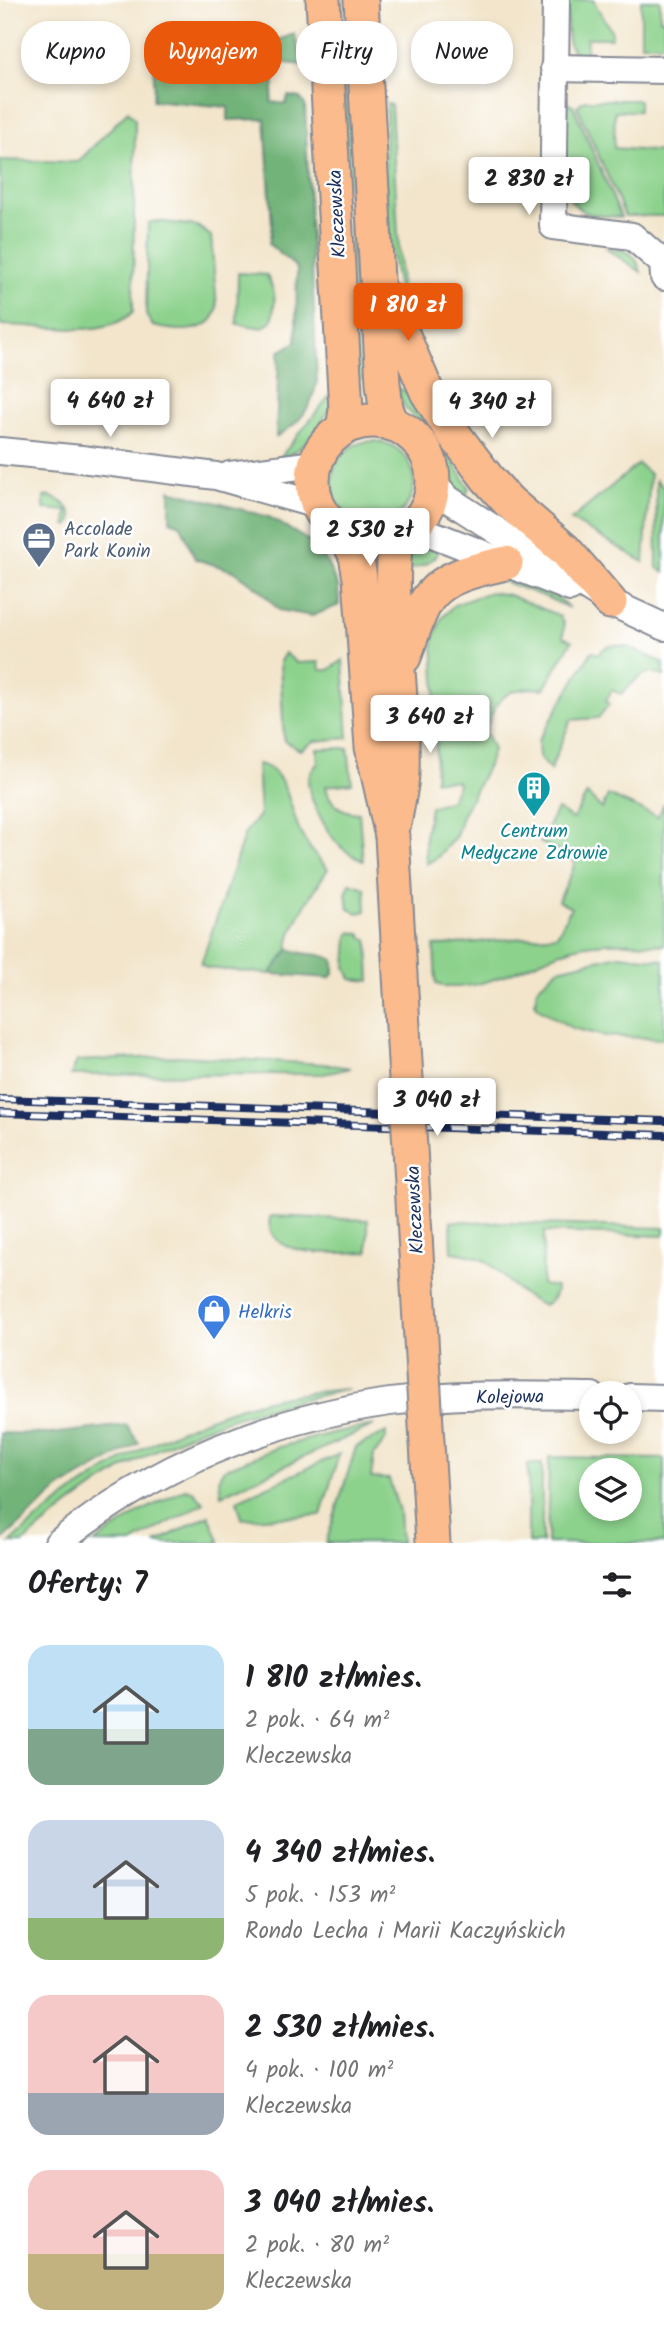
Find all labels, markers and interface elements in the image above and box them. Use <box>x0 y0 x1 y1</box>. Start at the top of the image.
chip: Kupno <box>21 21 130 84</box>
chip: Wynajem <box>144 21 282 84</box>
chip: Filtry <box>296 21 397 84</box>
chip: Nowe <box>411 21 513 84</box>
pin: 2 830 zł <box>457 158 601 217</box>
text: 2 830 zł <box>485 162 573 198</box>
street label: Kleczewska <box>321 169 355 259</box>
pin: 1 810 zł <box>336 284 480 343</box>
text: 1 810 zł <box>370 288 446 324</box>
pin: 4 640 zł <box>38 380 182 439</box>
pin: 4 340 zł <box>420 380 564 440</box>
text: 4 640 zł <box>67 384 153 420</box>
text: 4 340 zł <box>448 385 536 421</box>
pin: 2 530 zł <box>298 508 442 568</box>
text: 2 530 zł <box>327 513 414 549</box>
place label: Accolade Park Konin <box>64 515 151 567</box>
office icon: Accolade Park Konin <box>20 520 58 569</box>
pin: 3 640 zł <box>358 696 502 755</box>
text: 3 640 zł <box>387 700 473 736</box>
building icon: Centrum Medyczne Zdrowie <box>515 769 553 818</box>
place label: Centrum Medyczne Zdrowie <box>460 817 608 869</box>
pin: 3 040 zł <box>365 1078 509 1138</box>
text: 3 040 zł <box>394 1083 480 1119</box>
street label: Kleczewska <box>399 1165 433 1255</box>
shop icon: Helkris <box>195 1292 233 1341</box>
place label: Helkris <box>238 1298 292 1328</box>
map controls <box>579 1381 642 1521</box>
button: locate <box>579 1381 642 1444</box>
street label: Kolejowa <box>476 1382 544 1414</box>
button: layers <box>579 1458 642 1521</box>
text: Oferty: 7 <box>28 1561 147 1609</box>
icon: filters <box>598 1566 636 1604</box>
text: 1 810 zł/mies. <box>245 1655 422 1703</box>
icon: home <box>84 1673 168 1757</box>
text: 2 pok. · 64 m² <box>245 1703 389 1739</box>
text: Kleczewska <box>245 1739 352 1775</box>
text: 4 340 zł/mies. <box>245 1830 435 1878</box>
icon: home <box>84 1848 168 1932</box>
text: 5 pok. · 153 m² <box>245 1878 395 1914</box>
text: Rondo Lecha i Marii Kaczyńskich <box>245 1914 566 1950</box>
text: 2 530 zł/mies. <box>245 2005 435 2053</box>
icon: home <box>84 2023 168 2107</box>
text: 4 pok. · 100 m² <box>245 2053 393 2089</box>
text: Kleczewska <box>245 2089 352 2125</box>
text: 3 040 zł/mies. <box>245 2180 434 2228</box>
icon: home <box>84 2198 168 2282</box>
text: 2 pok. · 80 m² <box>245 2228 389 2264</box>
text: Kleczewska <box>245 2264 352 2300</box>

